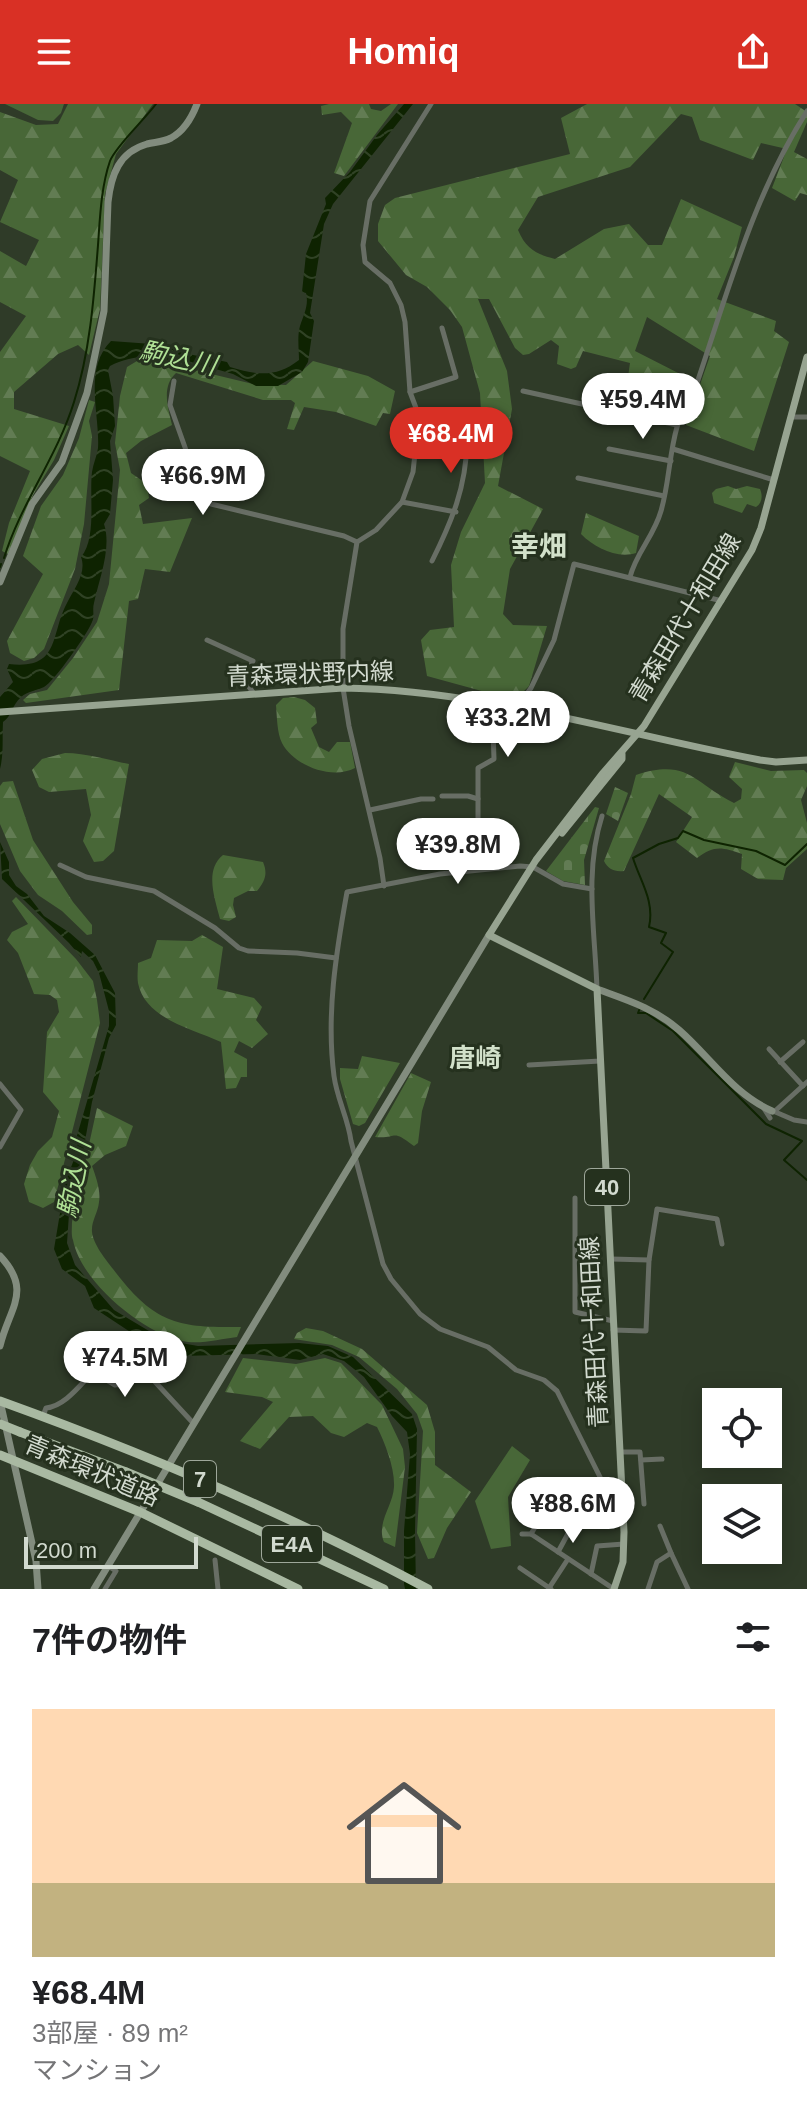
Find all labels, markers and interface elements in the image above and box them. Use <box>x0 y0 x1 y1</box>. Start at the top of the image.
icon: menu <box>32 30 76 74</box>
icon: share <box>731 30 775 74</box>
text: Homiq <box>348 31 460 72</box>
water label: 駒込川 <box>137 335 222 381</box>
pin: ¥59.4M <box>578 373 708 441</box>
text: ¥59.4M <box>600 384 686 414</box>
pin: ¥68.4M <box>386 407 516 475</box>
text: ¥68.4M <box>408 418 494 448</box>
pin: ¥66.9M <box>138 449 268 517</box>
text: ¥66.9M <box>160 460 246 490</box>
street label: 青森田代十和田線 <box>624 529 746 707</box>
district label: 幸畑 <box>511 531 567 562</box>
street label: 青森環状野内線 <box>226 657 394 690</box>
pin: ¥33.2M <box>443 691 573 759</box>
text: ¥33.2M <box>465 702 551 732</box>
pin: ¥39.8M <box>393 818 523 886</box>
text: ¥39.8M <box>415 829 501 859</box>
district label: 唐崎 <box>449 1043 501 1073</box>
water label: 駒込川 <box>52 1135 97 1220</box>
road number: 40 <box>585 1169 629 1205</box>
street label: 青森田代十和田線 <box>575 1235 612 1429</box>
pin: ¥74.5M <box>60 1331 190 1399</box>
text: ¥74.5M <box>82 1342 168 1372</box>
map controls <box>702 1388 782 1564</box>
button: locate <box>702 1388 782 1468</box>
street label: 青森環状道路 <box>21 1430 164 1511</box>
road number: 7 <box>184 1461 216 1497</box>
pin: ¥88.6M <box>508 1477 638 1545</box>
button: layers <box>702 1484 782 1564</box>
text: ¥88.6M <box>530 1488 616 1518</box>
road number: E4A <box>262 1526 322 1562</box>
scale bar <box>24 1533 198 1569</box>
text: 200 m <box>36 1538 97 1563</box>
icon: filters <box>731 1615 775 1659</box>
text: 7件の物件 <box>32 1621 187 1659</box>
icon: home <box>332 1761 476 1905</box>
text: ¥68.4M <box>32 1973 145 2011</box>
text: 3部屋 · 89 m² <box>32 2018 188 2048</box>
text: マンション <box>32 2055 162 2085</box>

